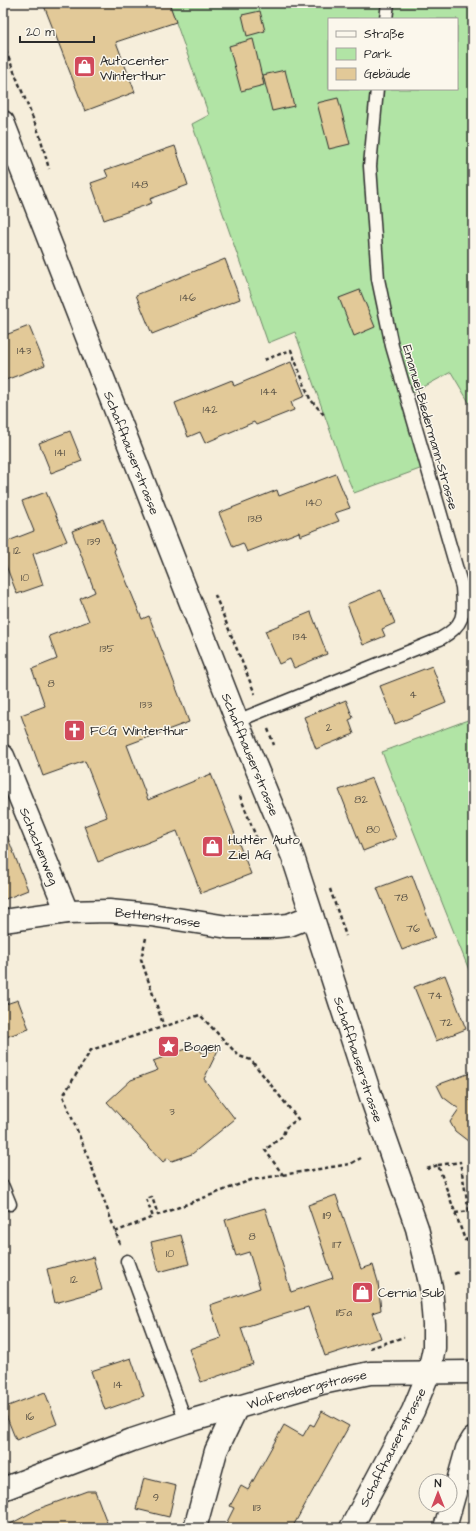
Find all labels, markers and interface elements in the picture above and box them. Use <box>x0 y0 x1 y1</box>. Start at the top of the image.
scale bar <box>20 18 94 44</box>
legend <box>328 18 458 90</box>
text: 20 m <box>26 24 55 41</box>
text: Straße <box>364 26 405 43</box>
text: Park <box>364 46 392 63</box>
place label: Autocenter Winterthur <box>100 52 169 85</box>
shop icon: Autocenter Winterthur <box>72 54 98 80</box>
text: Gebäude <box>364 66 411 83</box>
house number: 148 <box>132 177 148 192</box>
house number: 146 <box>180 290 196 305</box>
house number: 143 <box>17 343 32 358</box>
street label: Emanuel-Biedermann-Strasse <box>398 343 462 512</box>
house number: 144 <box>261 384 278 399</box>
street label: Schaffhauserstrasse <box>99 389 164 517</box>
house number: 142 <box>202 402 218 417</box>
house number: 141 <box>55 445 66 460</box>
house number: 140 <box>306 495 322 510</box>
house number: 138 <box>248 511 262 526</box>
house number: 139 <box>87 534 101 549</box>
house number: 12 <box>13 543 22 558</box>
house number: 10 <box>21 570 29 585</box>
house number: 134 <box>293 629 308 644</box>
house number: 135 <box>100 641 115 656</box>
house number: 8 <box>47 676 55 691</box>
house number: 4 <box>409 687 417 702</box>
street label: Schaffhauserstrasse <box>217 690 283 819</box>
house number: 133 <box>140 697 153 712</box>
church icon: FCG Winterthur <box>61 717 87 743</box>
house number: 2 <box>326 720 333 735</box>
place label: FCG Winterthur <box>90 722 188 740</box>
house number: 82 <box>354 792 368 807</box>
street label: Schachenweg <box>15 805 63 888</box>
house number: 80 <box>366 822 380 837</box>
place label: Hutter Auto Ziel AG <box>228 831 301 864</box>
shop icon: Hutter Auto Ziel AG <box>199 833 225 859</box>
house number: 78 <box>394 890 408 905</box>
street label: Bettenstrasse <box>114 904 202 933</box>
house number: 76 <box>406 921 420 936</box>
house number: 74 <box>428 988 443 1003</box>
street label: Schaffhauserstrasse <box>329 995 387 1125</box>
house number: 72 <box>439 1015 453 1030</box>
place icon: Bogen <box>155 1033 181 1059</box>
place label: Bogen <box>184 1038 221 1057</box>
house number: 3 <box>169 1104 175 1119</box>
house number: 119 <box>322 1208 332 1223</box>
house number: 8 <box>248 1229 256 1244</box>
house number: 117 <box>332 1237 342 1252</box>
house number: 10 <box>166 1246 174 1261</box>
house number: 12 <box>70 1272 79 1287</box>
shop icon: Cernia Sub <box>350 1279 376 1305</box>
place label: Cernia Sub <box>378 1284 445 1302</box>
house number: 115a <box>336 1305 353 1320</box>
street label: Wolfensbergstrasse <box>245 1366 368 1414</box>
house number: 14 <box>114 1377 123 1392</box>
street label: Schaffhauserstrasse <box>355 1385 431 1510</box>
house number: 16 <box>26 1409 34 1424</box>
north arrow <box>418 1473 458 1513</box>
text: N <box>435 1476 442 1491</box>
house number: 9 <box>153 1490 159 1505</box>
house number: 113 <box>253 1500 262 1515</box>

